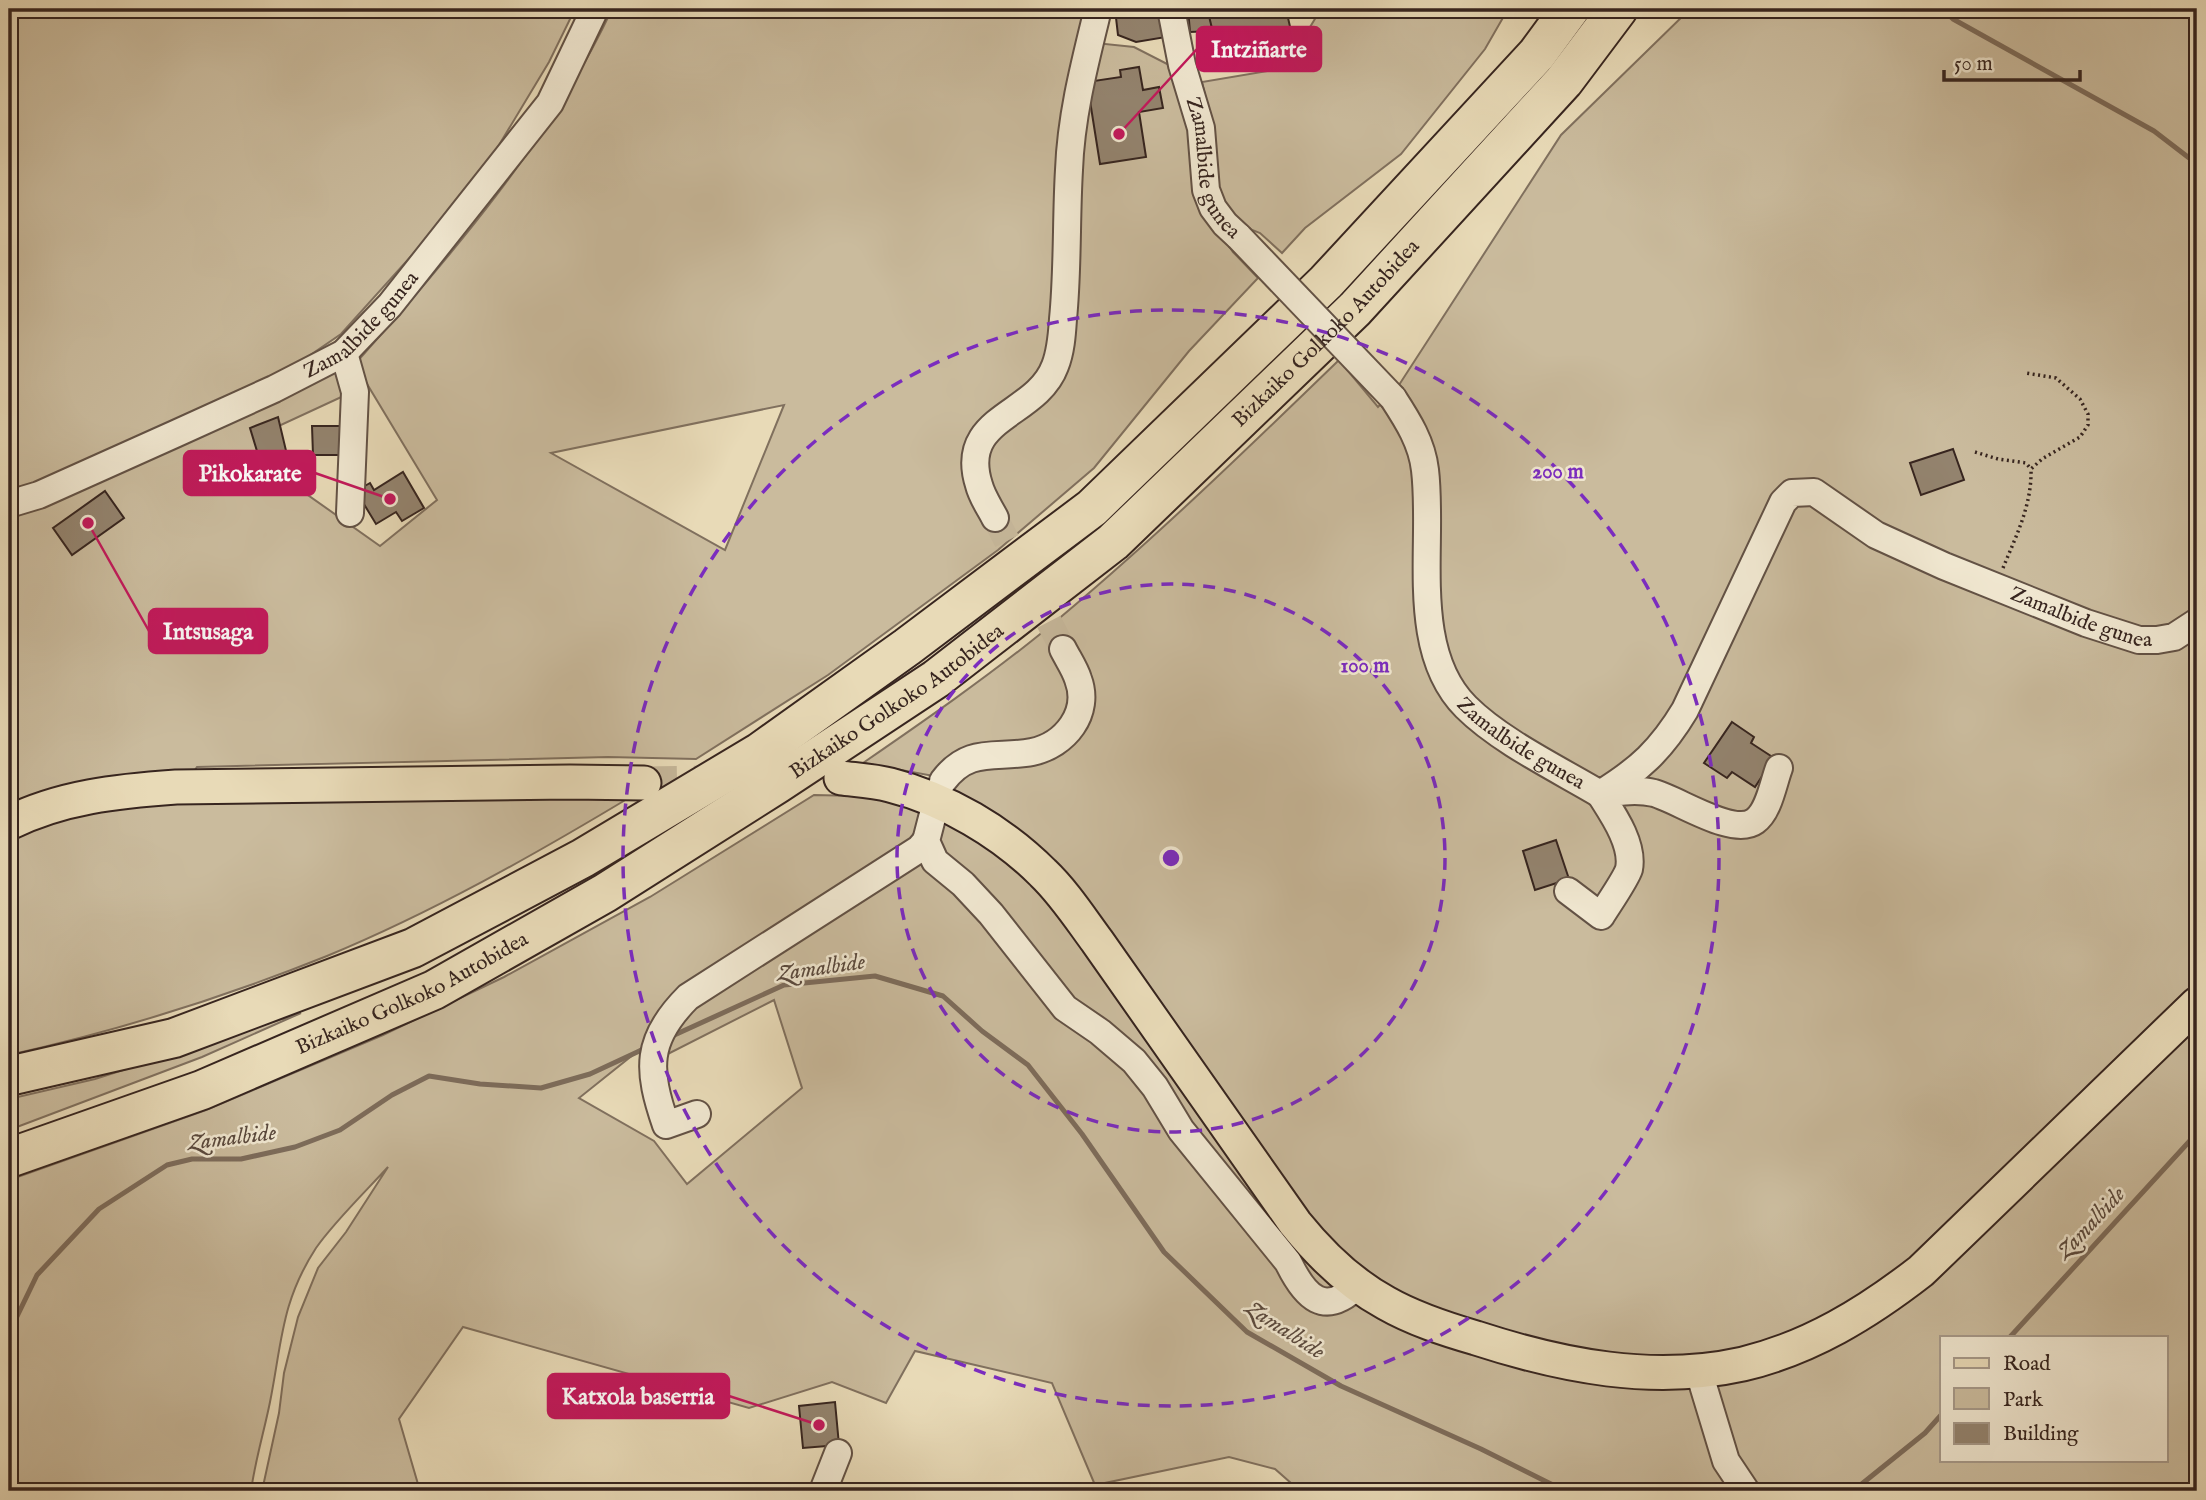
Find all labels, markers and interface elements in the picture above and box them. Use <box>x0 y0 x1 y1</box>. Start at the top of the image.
callout: Intziñarte <box>1197 27 1321 71</box>
text: Intziñarte <box>1211 36 1307 65</box>
scale bar <box>1944 38 2080 82</box>
text: 50 m <box>1954 51 1993 78</box>
street label: Zamalbide gunea <box>1179 94 1247 246</box>
street label: Bizkaiko Golkoko Autobidea <box>1226 233 1426 433</box>
street label: Zamalbide gunea <box>299 265 426 385</box>
callout: Pikokarate <box>184 451 315 495</box>
text: 200 m <box>1532 459 1584 486</box>
text: Pikokarate <box>199 460 302 489</box>
street label: Zamalbide gunea <box>2006 580 2153 654</box>
callout: Intsusaga <box>149 609 267 653</box>
street label: Bizkaiko Golkoko Autobidea <box>784 617 1010 785</box>
text: Intsusaga <box>163 618 254 647</box>
text: 100 m <box>1340 653 1390 680</box>
street label: Zamalbide gunea <box>1450 691 1591 796</box>
centre of rings <box>1159 846 1183 870</box>
street label: Bizkaiko Golkoko Autobidea <box>292 925 534 1061</box>
water label: Zamalbide <box>773 947 867 990</box>
water label: Zamalbide <box>184 1118 278 1159</box>
water label: Zamalbide <box>2049 1180 2133 1268</box>
water label: Zamalbide <box>1238 1293 1330 1367</box>
legend <box>1940 1336 2168 1462</box>
text: Road <box>2003 1351 2051 1378</box>
callout: Katxola baserria <box>548 1374 729 1418</box>
text: Katxola baserria <box>562 1383 715 1412</box>
text: Park <box>2003 1387 2044 1414</box>
text: Building <box>2003 1421 2079 1448</box>

